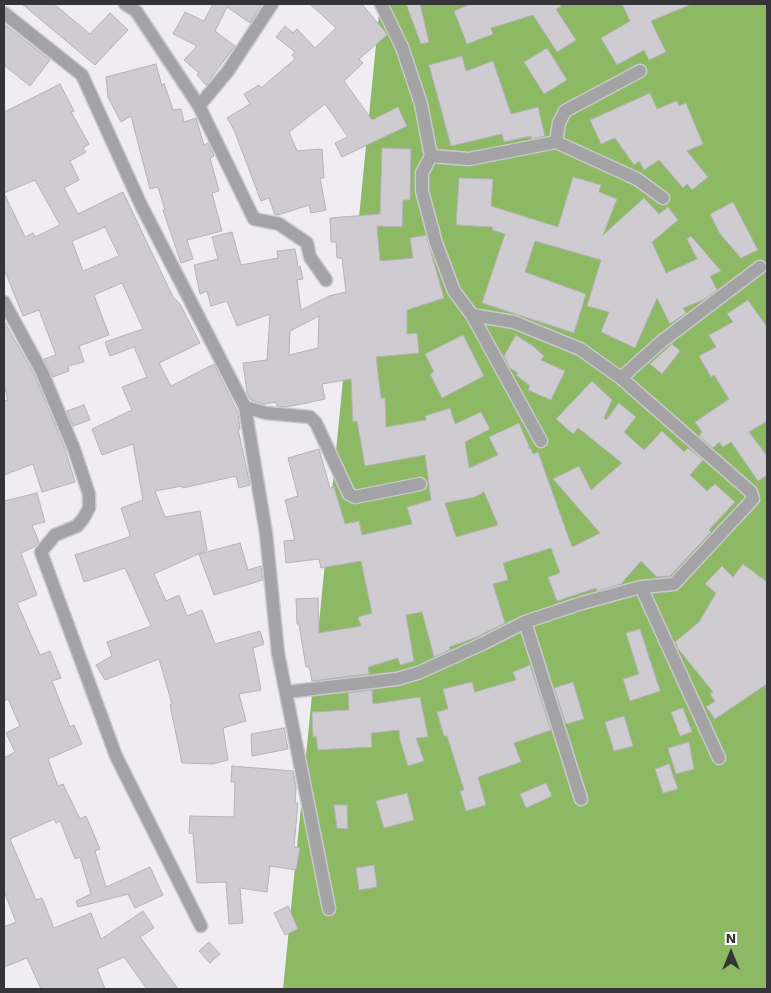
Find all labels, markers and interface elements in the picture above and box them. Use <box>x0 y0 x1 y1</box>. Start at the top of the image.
north arrow <box>706 928 756 978</box>
text: N <box>726 930 736 946</box>

